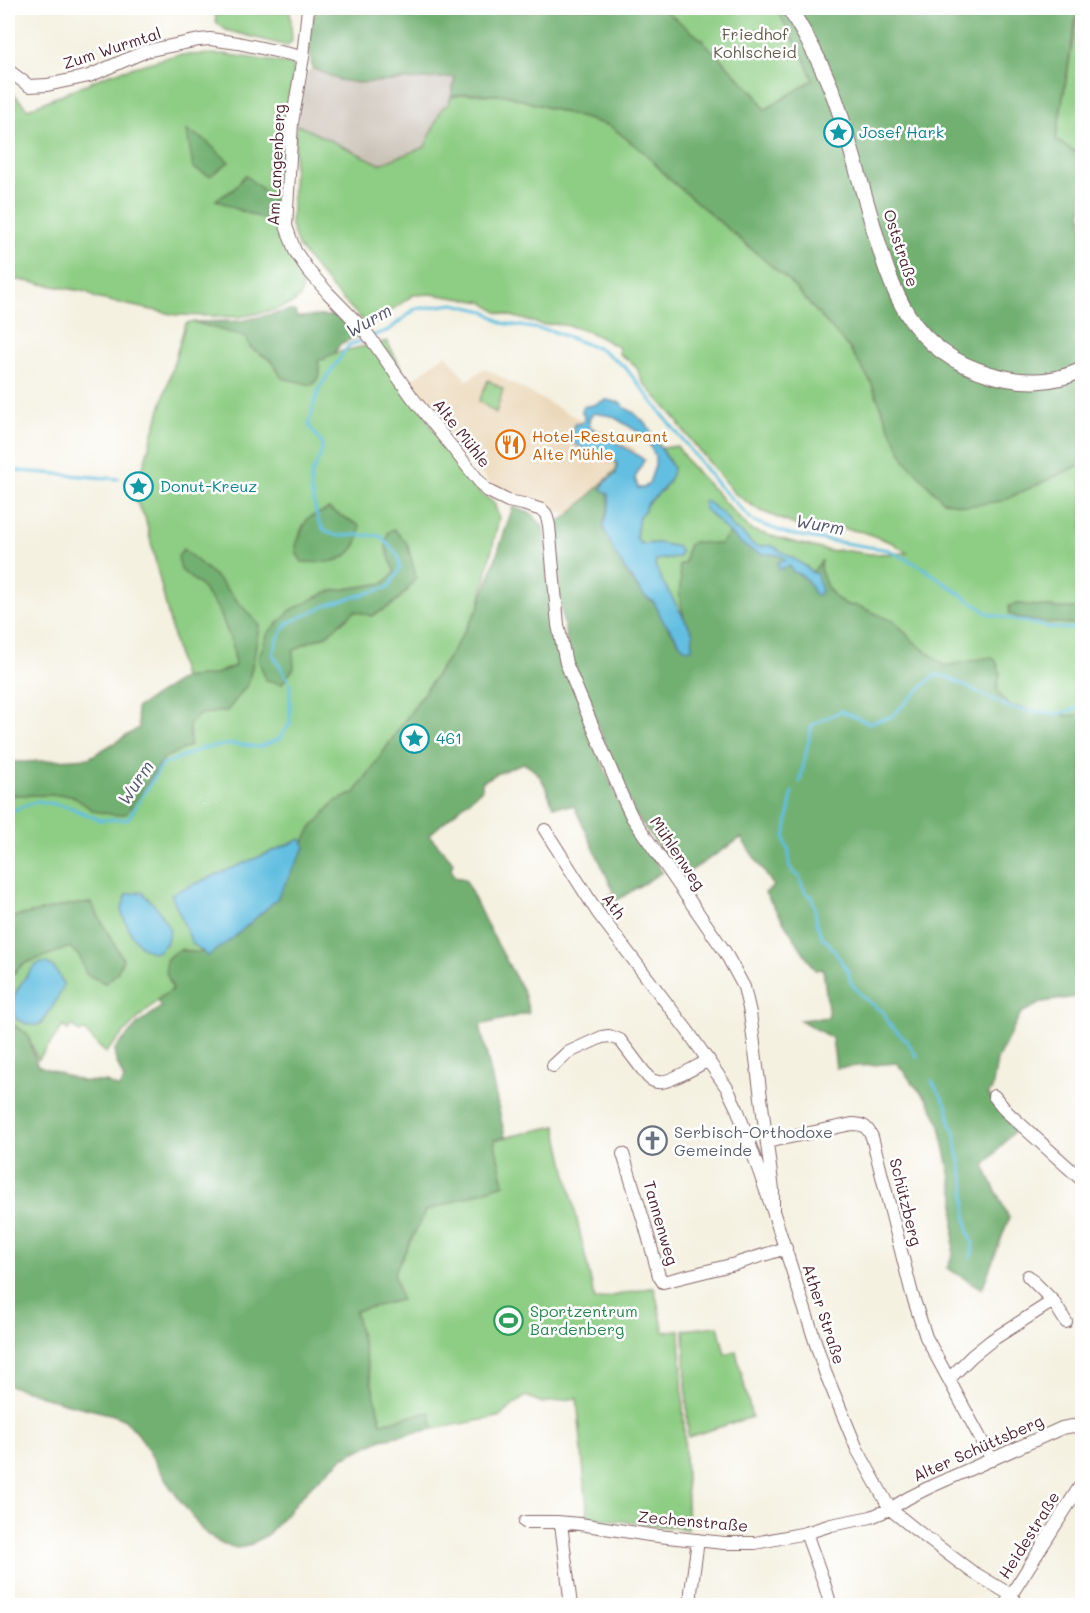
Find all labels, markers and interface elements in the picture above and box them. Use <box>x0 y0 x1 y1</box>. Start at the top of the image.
street label: Zum Wurmtal <box>60 22 164 73</box>
park label: Friedhof Kohlscheid <box>713 23 797 62</box>
street label: Am Langenberg <box>262 104 289 226</box>
place icon: Josef Hark <box>822 116 854 148</box>
place label: Josef Hark <box>859 121 944 142</box>
street label: Oststraße <box>879 206 924 289</box>
water label: Wurm <box>341 298 396 343</box>
street label: Alte Mühle <box>429 394 496 471</box>
place label: Hotel-Restaurant Alte Mühle <box>532 425 668 464</box>
restaurant icon: Hotel-Restaurant Alte Mühle <box>495 429 527 461</box>
place icon: Donut-Kreuz <box>123 470 155 502</box>
place label: Donut-Kreuz <box>160 475 257 496</box>
water label: Wurm <box>794 508 846 540</box>
place icon: 461 <box>399 722 431 754</box>
place label: 461 <box>436 727 462 748</box>
water label: Wurm <box>112 755 159 809</box>
street label: Mühlenweg <box>646 812 711 894</box>
street label: Ath <box>598 889 631 923</box>
place label: Serbisch-Orthodoxe Gemeinde <box>674 1121 833 1160</box>
church icon: Serbisch-Orthodoxe Gemeinde <box>637 1125 669 1157</box>
street label: Schützberg <box>885 1156 928 1248</box>
street label: Tannenweg <box>639 1178 684 1268</box>
street label: Ather Straße <box>798 1261 851 1367</box>
place label: Sportzentrum Bardenberg <box>530 1300 638 1339</box>
sports icon: Sportzentrum Bardenberg <box>493 1304 525 1336</box>
street label: Alter Schüttsberg <box>909 1409 1046 1486</box>
street label: Heidestraße <box>993 1487 1064 1582</box>
street label: Zechenstraße <box>637 1505 749 1536</box>

